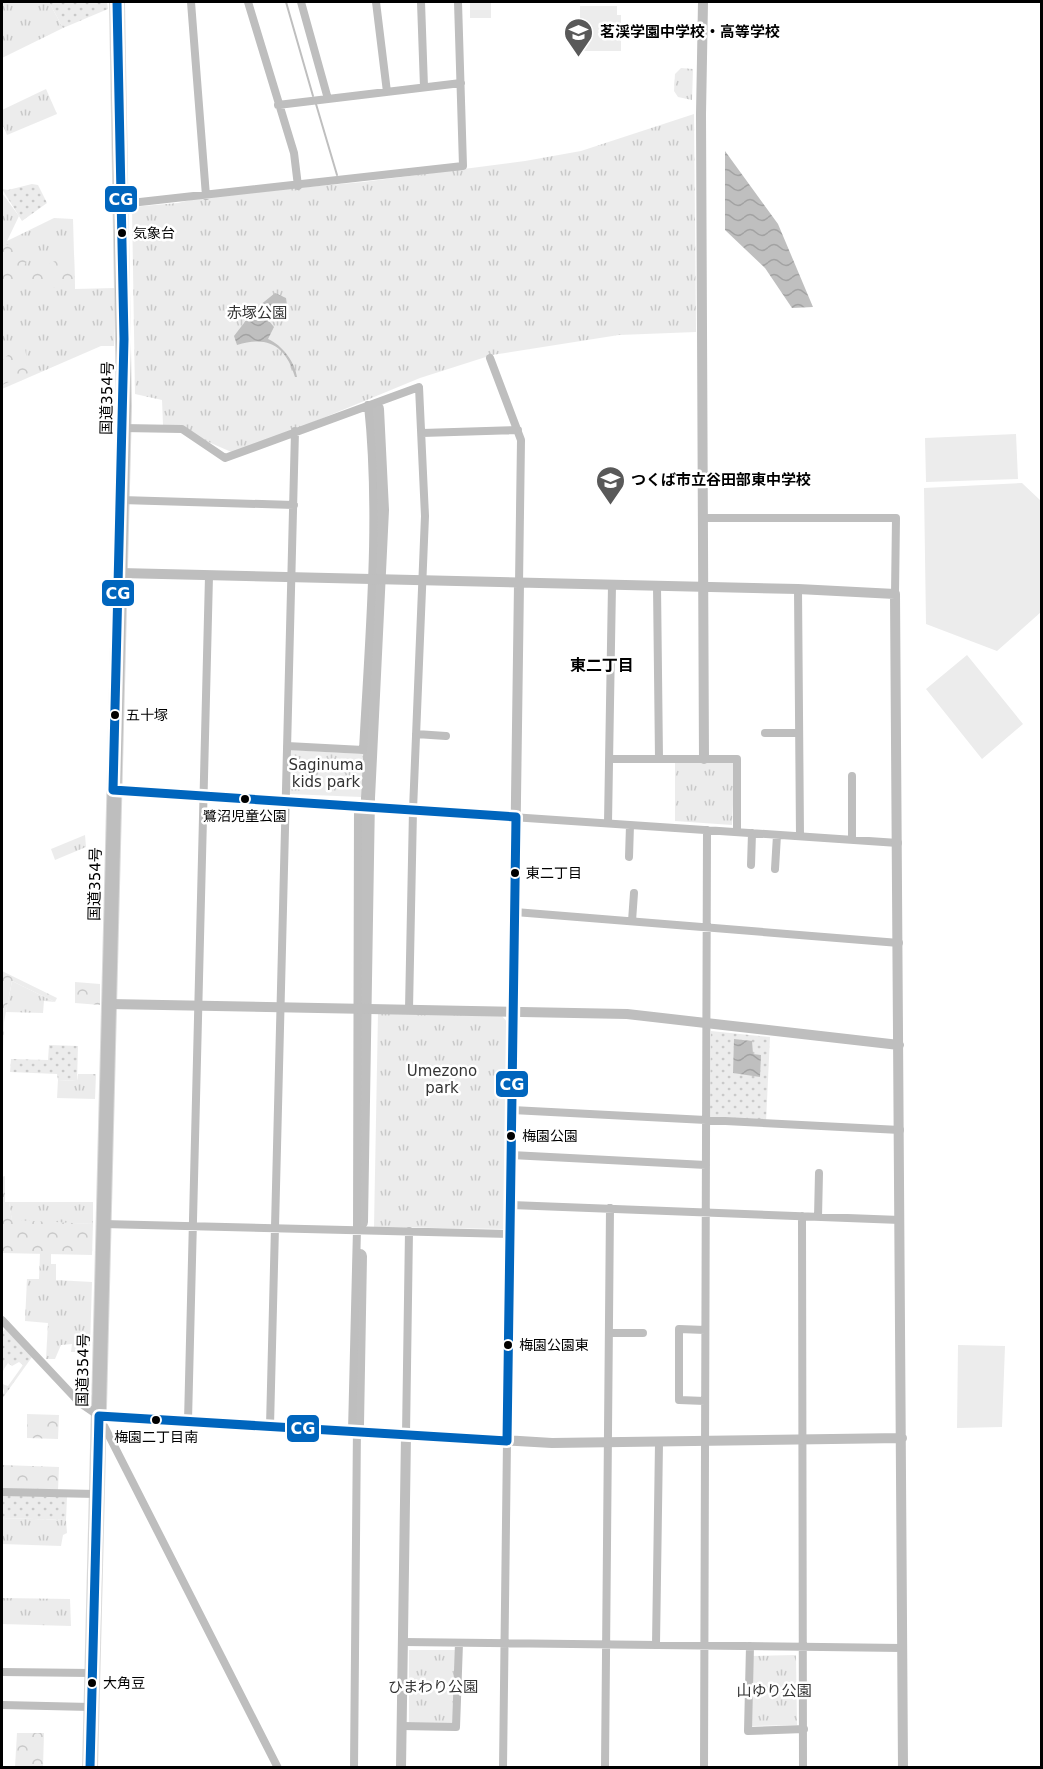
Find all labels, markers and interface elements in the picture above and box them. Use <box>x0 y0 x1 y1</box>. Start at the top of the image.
school or university icon: 茗渓学園中学校・高等学校 <box>563 16 595 58</box>
place label: 茗渓学園中学校・高等学校 <box>600 23 780 41</box>
line badge: CG <box>104 185 138 213</box>
text: CG <box>109 190 133 209</box>
place label: 気象台 <box>133 225 175 241</box>
marker: 気象台 <box>116 227 128 239</box>
park label: 赤塚公園 <box>227 304 287 322</box>
street label: 国道354号 <box>97 361 117 435</box>
school or university icon: つくば市立谷田部東中学校 <box>594 464 626 506</box>
place label: つくば市立谷田部東中学校 <box>631 471 811 489</box>
line badge: CG <box>101 579 135 607</box>
text: CG <box>106 584 130 603</box>
district label: 東二丁目 <box>570 656 634 675</box>
place label: 五十塚 <box>126 707 168 723</box>
marker: 五十塚 <box>109 709 121 721</box>
park label: Saginuma kids park <box>288 756 364 791</box>
marker: 鷺沼児童公園 <box>239 793 251 805</box>
place label: 鷺沼児童公園 <box>203 808 287 824</box>
street label: 国道354号 <box>85 847 105 921</box>
place label: 東二丁目 <box>526 865 582 881</box>
marker: 東二丁目 <box>509 867 521 879</box>
park label: Umezono park <box>407 1062 477 1097</box>
line badge: CG <box>495 1070 529 1098</box>
text: CG <box>500 1075 524 1094</box>
place label: 梅園公園 <box>522 1128 578 1144</box>
marker: 梅園公園 <box>505 1130 517 1142</box>
street label: 国道354号 <box>73 1333 93 1407</box>
place label: 梅園公園東 <box>519 1337 589 1353</box>
marker: 梅園公園東 <box>502 1339 514 1351</box>
marker: 梅園二丁目南 <box>150 1414 162 1426</box>
line badge: CG <box>286 1414 320 1443</box>
text: CG <box>291 1419 315 1438</box>
place label: 梅園二丁目南 <box>114 1429 198 1445</box>
place label: 大角豆 <box>103 1675 145 1691</box>
marker: 大角豆 <box>86 1677 98 1689</box>
park label: ひまわり公園 <box>388 1678 478 1696</box>
park label: 山ゆり公園 <box>736 1682 812 1700</box>

